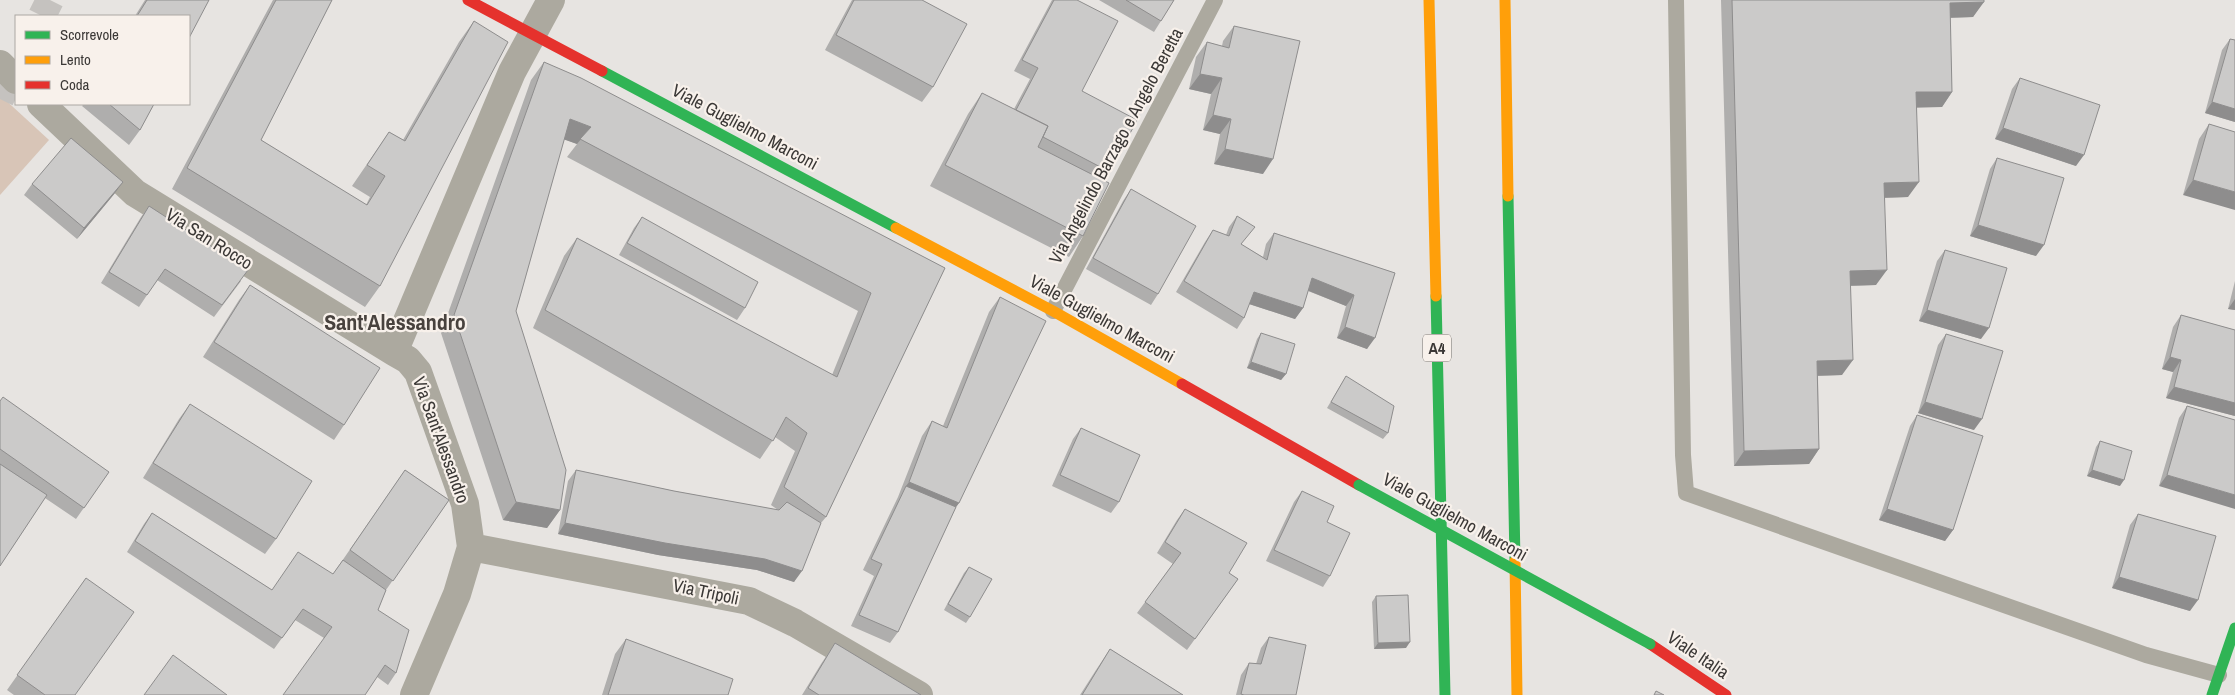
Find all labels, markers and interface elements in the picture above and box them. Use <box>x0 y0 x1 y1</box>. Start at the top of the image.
legend <box>15 15 190 105</box>
street label: Via Angelindo Barzago e Angelo Beretta <box>1043 23 1189 268</box>
text: Scorrevole <box>60 24 119 45</box>
text: Lento <box>60 49 91 70</box>
text: Coda <box>60 74 90 95</box>
street label: Viale Guglielmo Marconi <box>668 77 823 176</box>
street label: Via San Rocco <box>161 202 258 275</box>
street label: Viale Guglielmo Marconi <box>1025 268 1179 369</box>
district label: Sant'Alessandro <box>324 307 466 337</box>
road number: A4 <box>1423 334 1451 362</box>
street label: Via Sant'Alessandro <box>407 373 476 507</box>
street label: Viale Guglielmo Marconi <box>1378 466 1532 567</box>
street label: Via Tripoli <box>671 572 742 611</box>
street label: Viale Italia <box>1662 625 1734 684</box>

